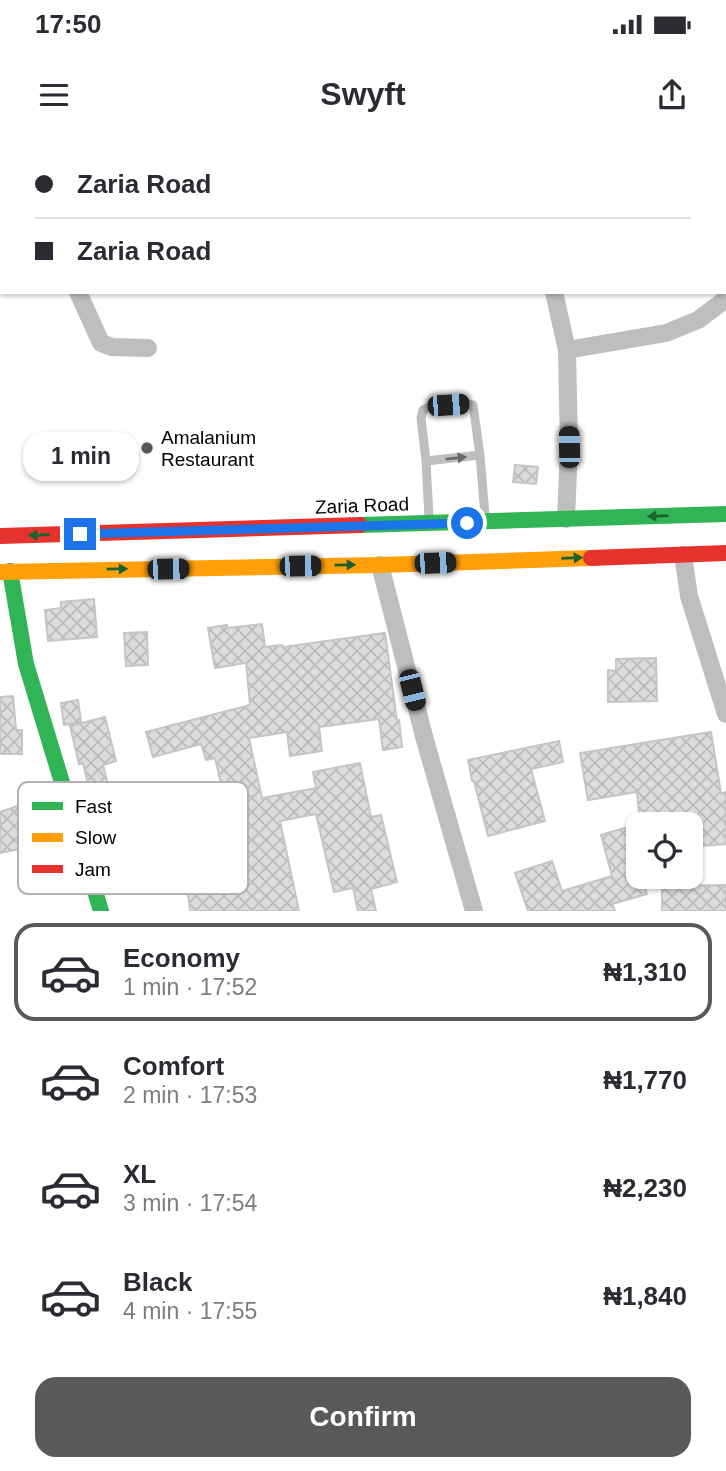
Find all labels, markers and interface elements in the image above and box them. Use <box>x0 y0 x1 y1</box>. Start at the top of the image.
text: 17:50 <box>35 9 102 39</box>
icon: menu <box>35 76 73 114</box>
text: Swyft <box>320 76 406 112</box>
icon: share <box>653 76 691 114</box>
text: Zaria Road <box>77 169 211 199</box>
text: Zaria Road <box>77 236 211 266</box>
car <box>427 393 470 417</box>
car <box>559 426 580 468</box>
place label: Amalanium Restaurant <box>161 427 256 470</box>
callout: 1 min <box>22 432 138 482</box>
marker: Amalanium Restaurant <box>139 440 155 456</box>
text: 1 min <box>51 443 111 469</box>
one-way arrow <box>445 452 467 463</box>
street label: Zaria Road <box>315 493 409 518</box>
route start <box>451 507 483 539</box>
one-way arrow <box>647 510 669 522</box>
route end <box>64 518 96 550</box>
one-way arrow <box>27 530 49 541</box>
car <box>414 552 457 574</box>
one-way arrow <box>561 553 583 564</box>
car <box>279 555 322 577</box>
car <box>147 558 190 580</box>
one-way arrow <box>334 560 356 571</box>
one-way arrow <box>106 564 128 575</box>
car <box>397 667 428 713</box>
legend <box>18 782 248 894</box>
text: Fast <box>75 796 113 817</box>
map controls <box>626 812 703 889</box>
button: locate <box>626 812 703 889</box>
text: Slow <box>75 827 116 848</box>
text: Jam <box>75 859 111 880</box>
icon: car <box>39 941 102 1004</box>
text: Economy <box>123 943 240 973</box>
text: ₦1,310 <box>603 957 687 987</box>
text: 1 min · 17:52 <box>123 974 257 1000</box>
icon: car <box>39 1049 102 1112</box>
text: Comfort <box>123 1051 224 1081</box>
text: ₦1,770 <box>603 1065 687 1095</box>
text: 2 min · 17:53 <box>123 1082 257 1108</box>
icon: car <box>39 1157 102 1220</box>
text: XL <box>123 1159 156 1189</box>
text: ₦2,230 <box>603 1173 687 1203</box>
text: 3 min · 17:54 <box>123 1190 257 1216</box>
icon: car <box>39 1265 102 1328</box>
text: Black <box>123 1267 192 1297</box>
text: ₦1,840 <box>603 1281 687 1311</box>
text: 4 min · 17:55 <box>123 1298 257 1324</box>
button: Confirm <box>35 1377 691 1457</box>

